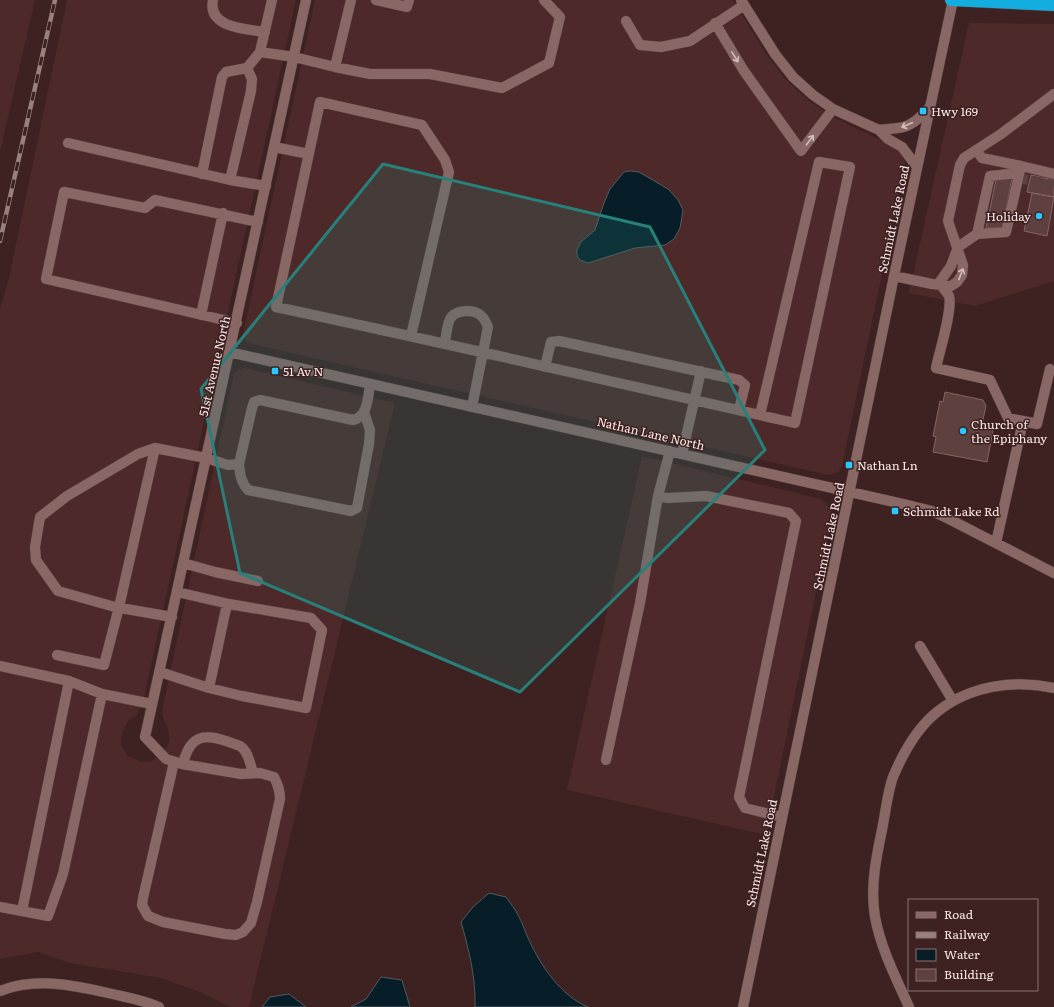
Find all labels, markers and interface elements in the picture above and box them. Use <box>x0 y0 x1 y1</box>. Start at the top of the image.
one-way arrow <box>731 51 739 62</box>
place label: Hwy 169 <box>931 102 978 120</box>
marker: Hwy 169 <box>918 106 928 116</box>
one-way arrow <box>902 122 914 129</box>
one-way arrow <box>806 134 814 145</box>
street label: Schmidt Lake Road <box>873 163 913 275</box>
place label: Holiday <box>986 207 1031 225</box>
marker: Holiday <box>1034 211 1044 221</box>
one-way arrow <box>957 268 965 280</box>
street label: 51st Avenue North <box>194 314 234 418</box>
place label: 51 Av N <box>283 362 324 380</box>
marker: 51 Av N <box>270 366 280 376</box>
street label: Nathan Lane North <box>595 412 707 454</box>
place label: Church of the Epiphany <box>971 415 1047 447</box>
marker: Church of the Epiphany <box>958 426 968 436</box>
place label: Nathan Ln <box>857 456 918 474</box>
marker: Nathan Ln <box>844 460 854 470</box>
street label: Schmidt Lake Road <box>808 480 848 592</box>
place label: Schmidt Lake Rd <box>903 502 1000 520</box>
marker: Schmidt Lake Rd <box>890 506 900 516</box>
street label: Schmidt Lake Road <box>741 797 781 909</box>
legend <box>908 899 1038 991</box>
text: Road <box>944 905 974 923</box>
text: Railway <box>944 925 990 943</box>
text: Water <box>944 945 980 963</box>
text: Building <box>944 965 994 983</box>

